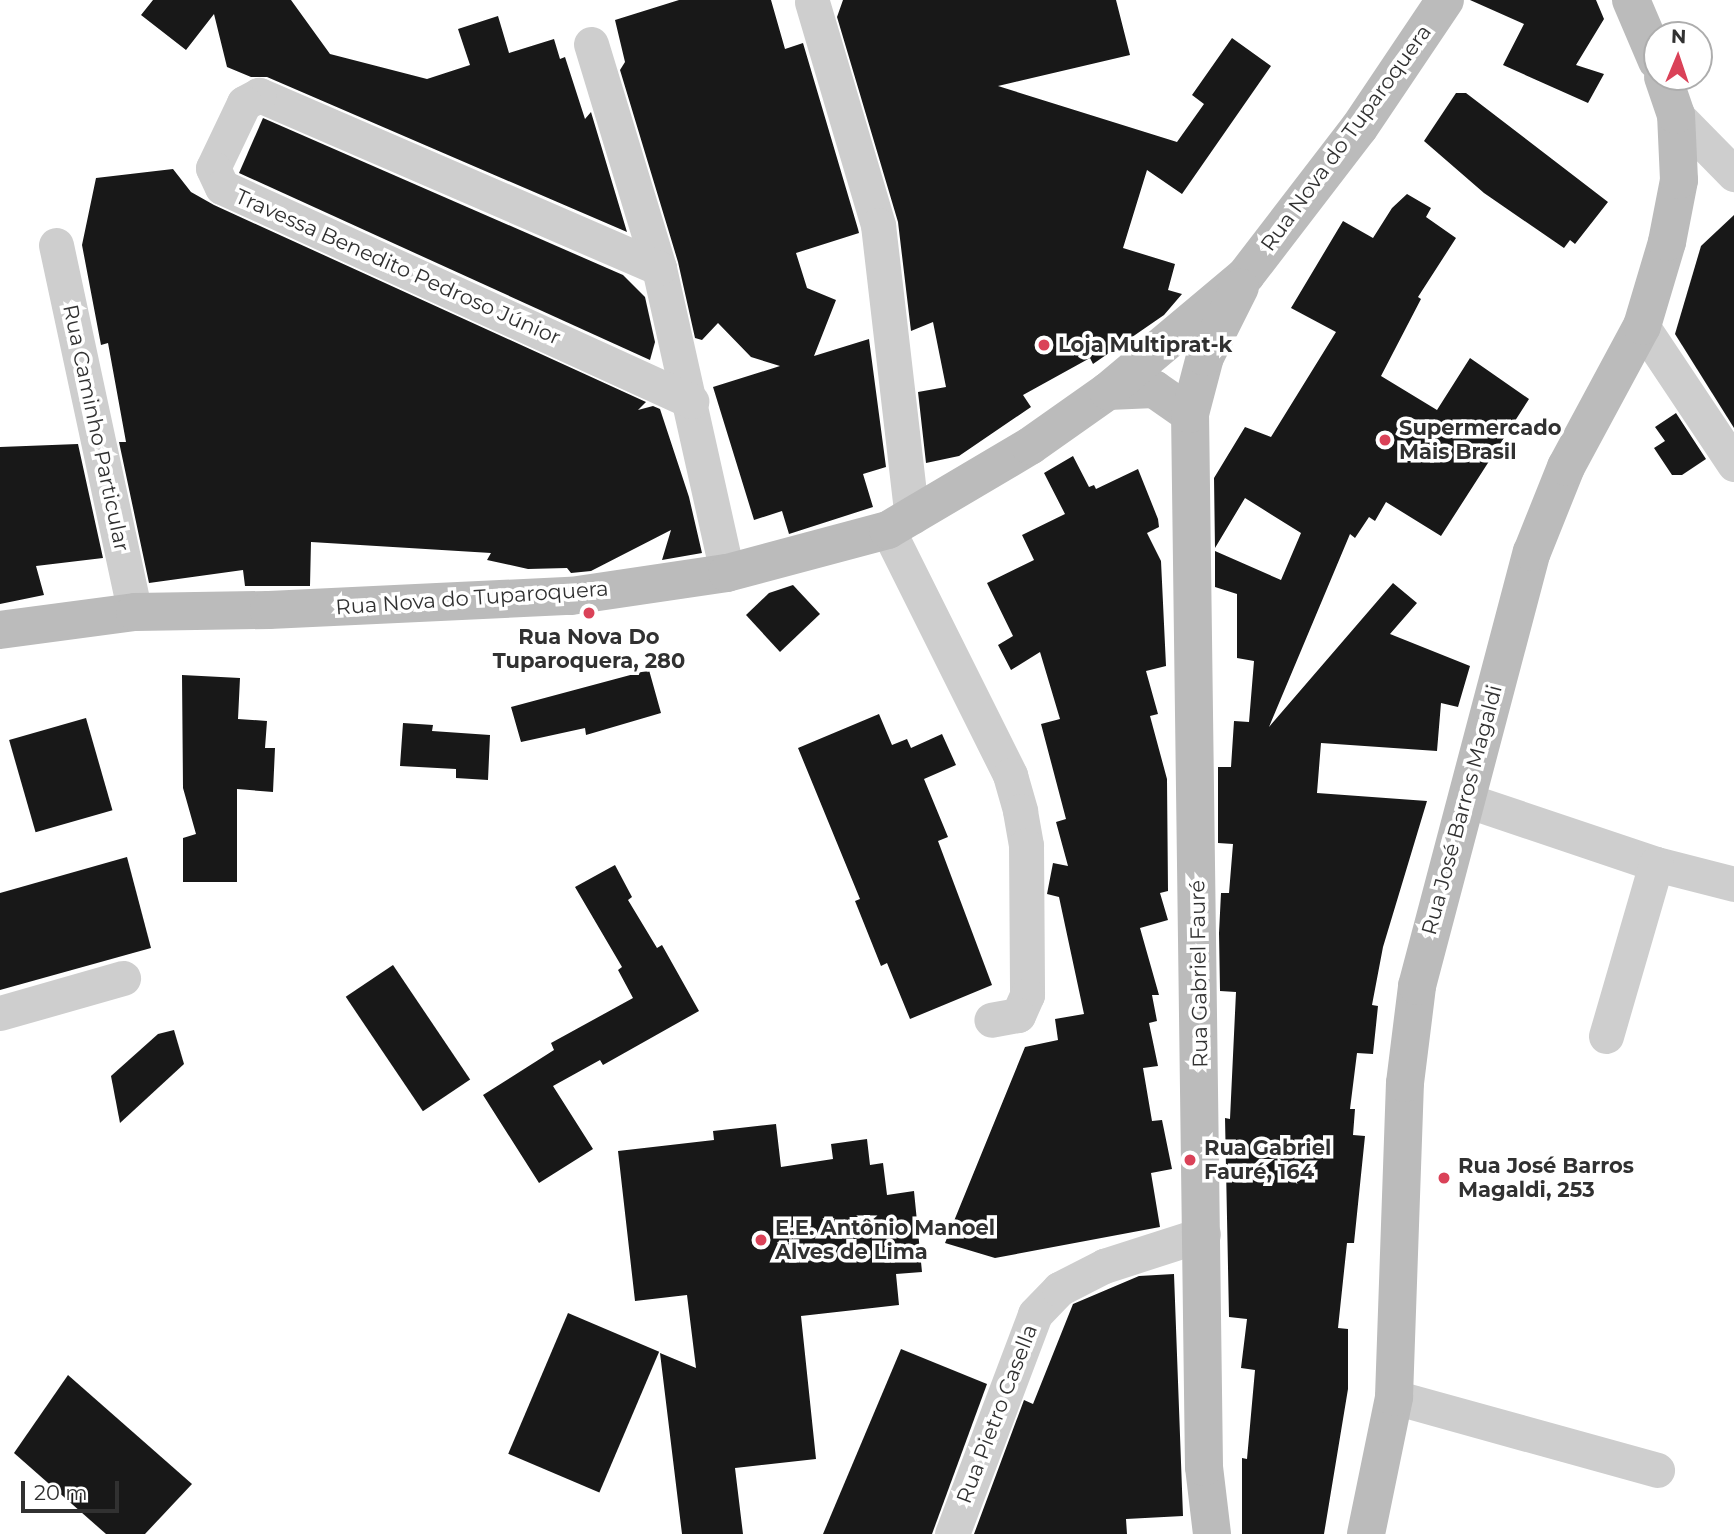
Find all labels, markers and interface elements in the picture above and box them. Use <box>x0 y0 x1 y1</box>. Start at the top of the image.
street label: Rua Nova do Tuparoquera <box>1255 20 1437 256</box>
north arrow <box>1643 21 1713 91</box>
text: N <box>1671 25 1687 48</box>
street label: Travessa Benedito Pedroso Júnior <box>231 184 565 350</box>
street label: Rua Caminho Particular <box>58 302 134 554</box>
place label: Loja Multiprat-k <box>1058 332 1232 358</box>
marker: Loja Multiprat-k <box>1036 337 1052 353</box>
place label: Supermercado Mais Brasil <box>1399 415 1562 465</box>
marker: Supermercado Mais Brasil <box>1377 432 1393 448</box>
street label: Rua Nova do Tuparoquera <box>335 576 609 620</box>
marker: Rua Nova Do Tuparoquera, 280 <box>581 605 597 621</box>
place label: Rua Nova Do Tuparoquera, 280 <box>493 624 685 674</box>
street label: Rua José Barros Magaldi <box>1416 682 1508 938</box>
street label: Rua Gabriel Fauré <box>1185 880 1213 1068</box>
place label: Rua Gabriel Fauré, 164 <box>1204 1135 1331 1185</box>
marker: Rua Gabriel Fauré, 164 <box>1182 1152 1198 1168</box>
place label: Rua José Barros Magaldi, 253 <box>1458 1153 1634 1203</box>
marker: Rua José Barros Magaldi, 253 <box>1436 1170 1452 1186</box>
place label: E.E. Antônio Manoel Alves de Lima <box>775 1215 995 1265</box>
marker: E.E. Antônio Manoel Alves de Lima <box>753 1232 769 1248</box>
street label: Rua Pietro Casella <box>951 1321 1043 1507</box>
scale bar <box>24 1468 122 1512</box>
text: 20 m <box>34 1480 88 1505</box>

